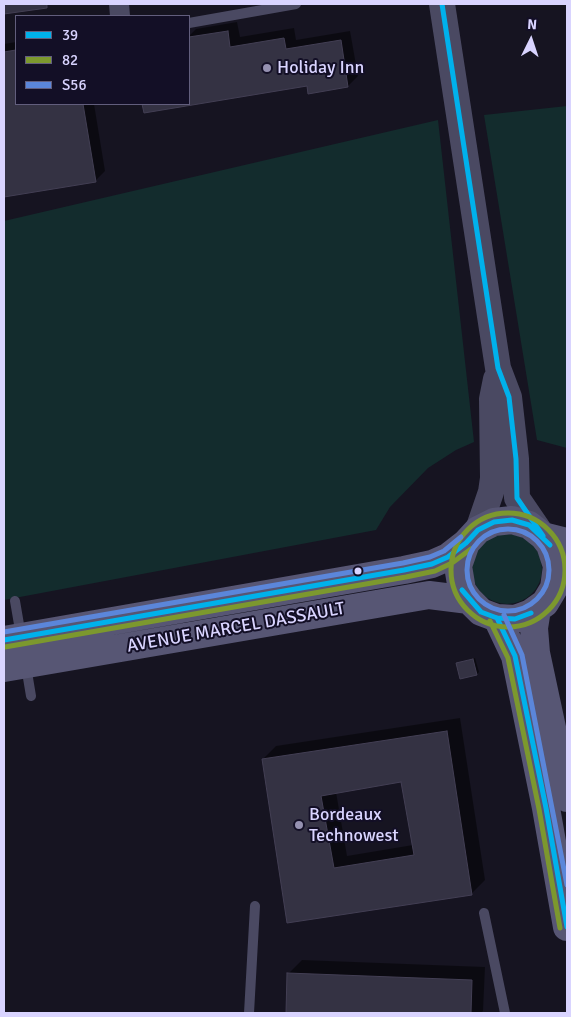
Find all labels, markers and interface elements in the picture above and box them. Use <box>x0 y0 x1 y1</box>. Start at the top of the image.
legend <box>15 15 190 105</box>
north arrow <box>506 15 556 65</box>
text: N <box>527 16 538 33</box>
text: 39 <box>62 26 78 44</box>
text: 82 <box>62 51 78 69</box>
place label: Holiday Inn <box>277 57 364 79</box>
marker: Holiday Inn <box>261 62 273 74</box>
text: S56 <box>62 76 87 94</box>
unlabelled marker <box>353 566 363 576</box>
street label: AVENUE MARCEL DASSAULT <box>125 598 347 658</box>
place label: Bordeaux Technowest <box>309 804 399 846</box>
marker: Bordeaux Technowest <box>293 819 305 831</box>

